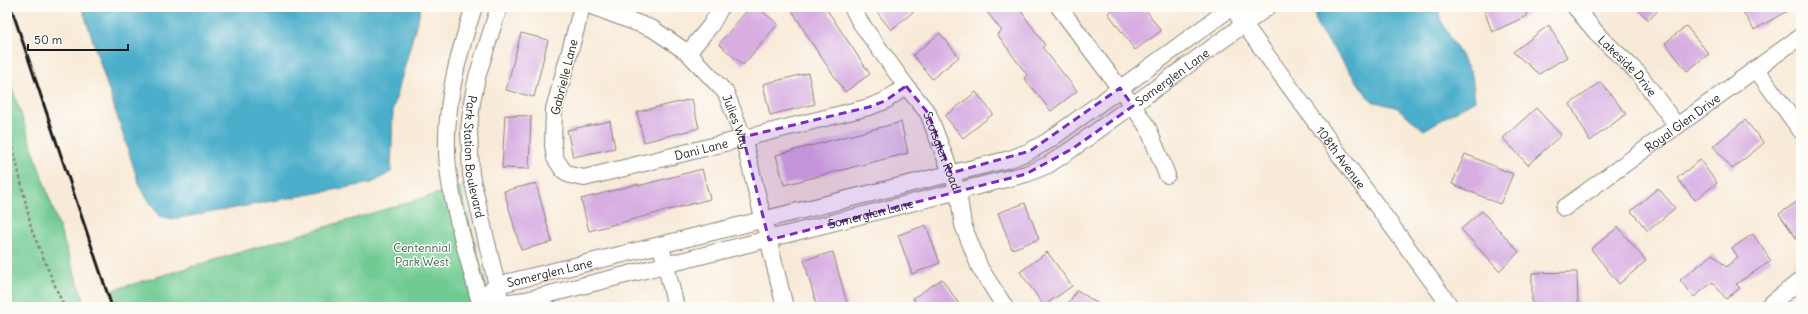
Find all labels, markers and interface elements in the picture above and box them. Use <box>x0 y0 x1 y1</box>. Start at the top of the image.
scale bar <box>28 26 128 52</box>
text: 50 m <box>34 32 63 47</box>
street label: Lakeside Drive <box>1595 32 1660 99</box>
street label: Gabrielle Lane <box>547 38 581 116</box>
street label: Somerglen Lane <box>1132 45 1212 108</box>
street label: Royal Glen Drive <box>1641 90 1723 155</box>
street label: Julies Way <box>720 92 753 150</box>
street label: Park Station Boulevard <box>461 94 488 219</box>
street label: Scotsglen Road <box>921 109 964 192</box>
street label: 108th Avenue <box>1314 123 1369 191</box>
street label: Dani Lane <box>673 135 729 163</box>
street label: Somerglen Lane <box>826 195 915 231</box>
park label: Centennial Park West <box>393 240 451 269</box>
street label: Somerglen Lane <box>505 254 594 290</box>

